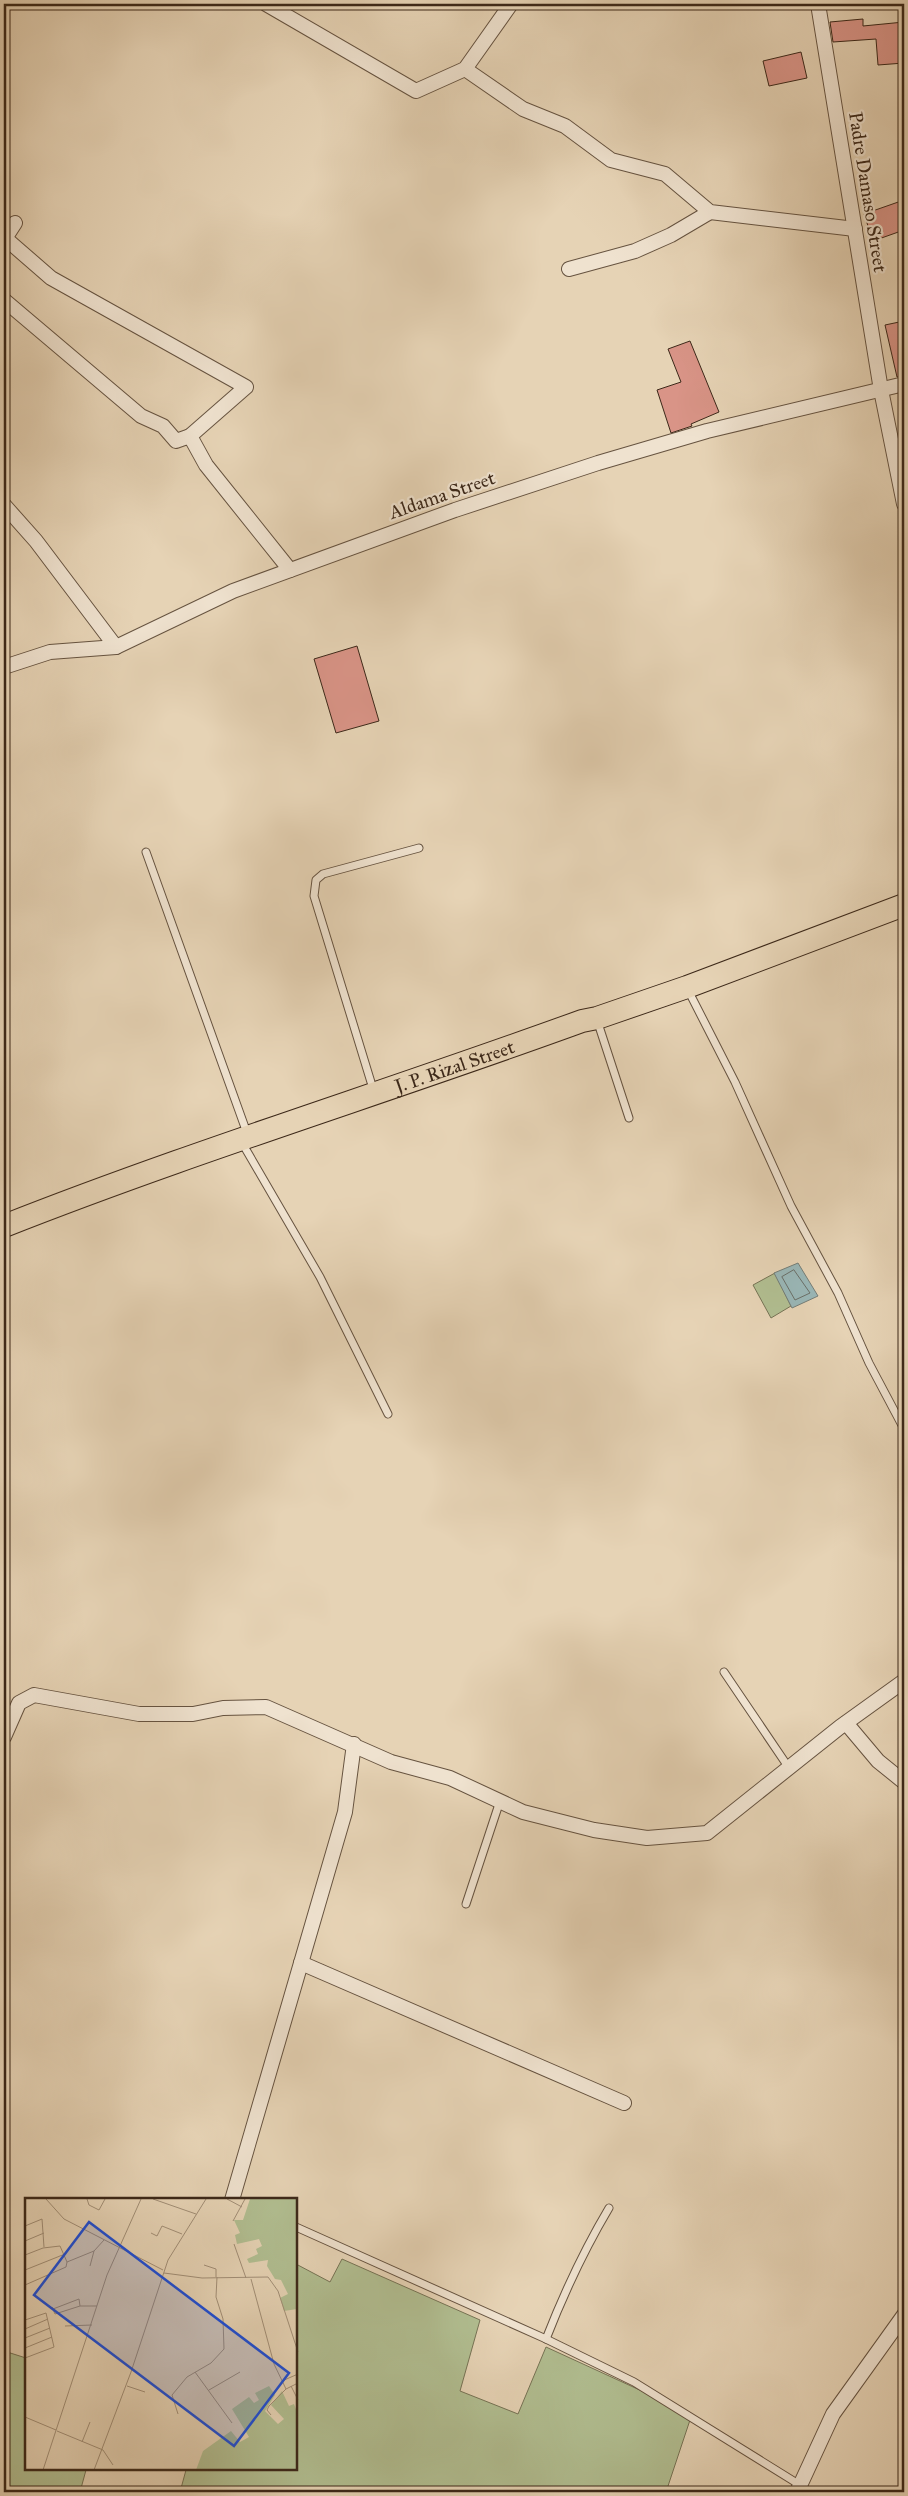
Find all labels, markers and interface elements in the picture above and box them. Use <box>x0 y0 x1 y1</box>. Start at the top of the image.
street label: Padre Damaso Street <box>844 110 892 274</box>
street label: Aldama Street <box>385 466 498 524</box>
street label: J. P. Rizal Street <box>390 1035 518 1099</box>
inset map <box>25 2198 298 2471</box>

